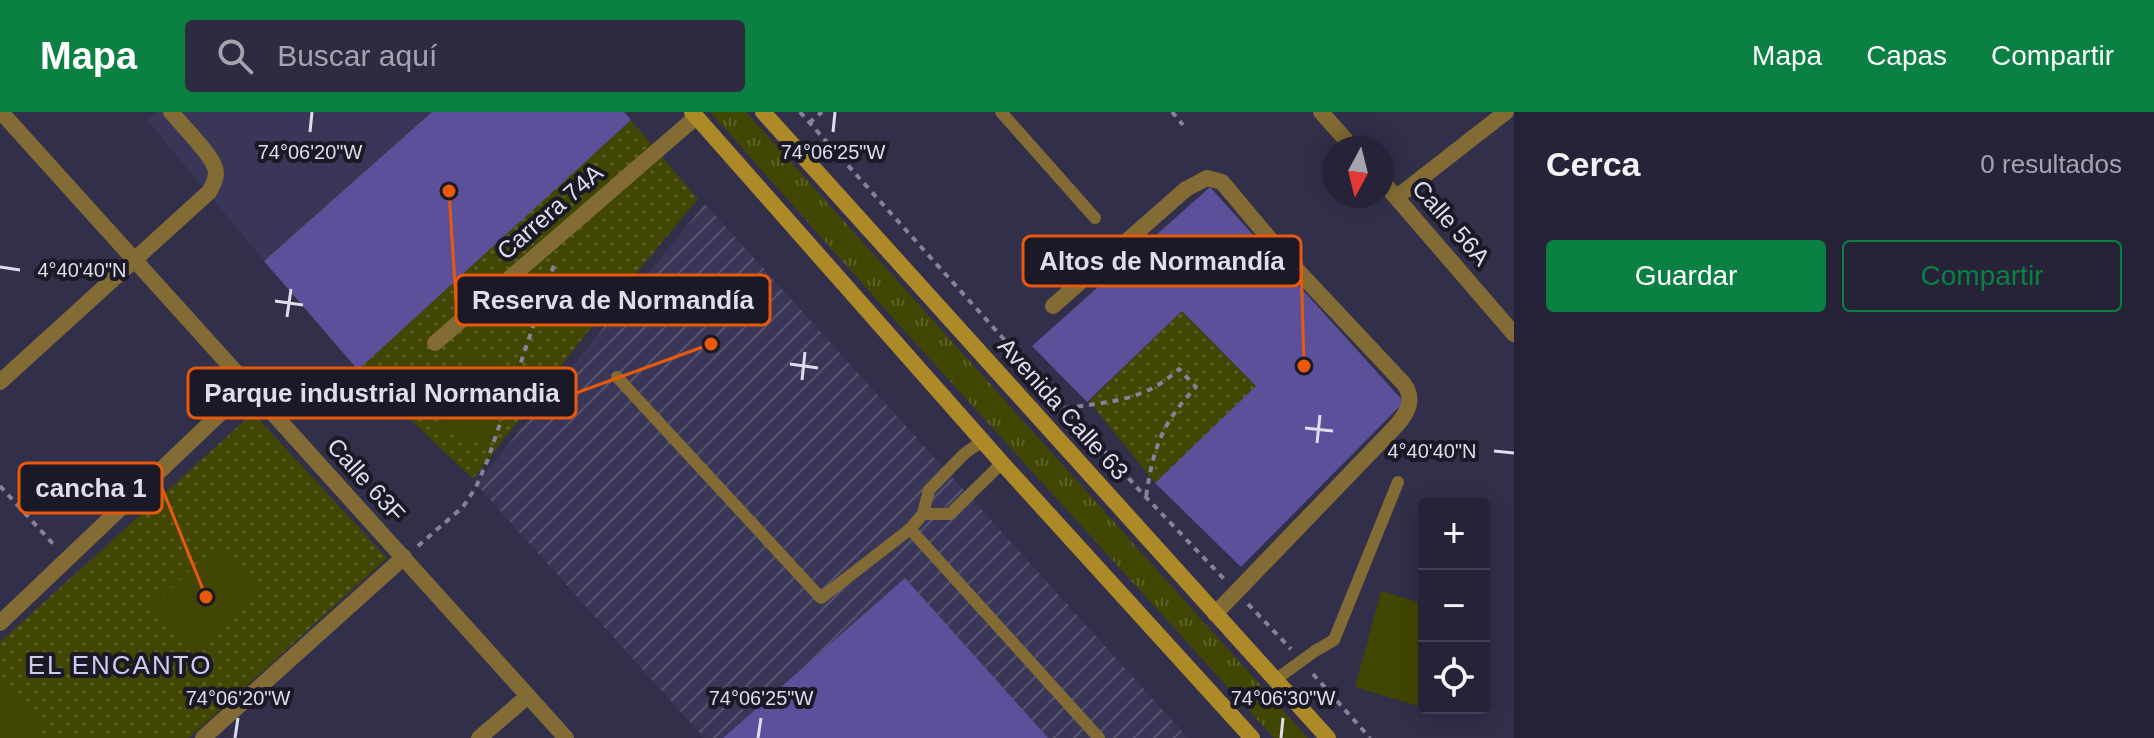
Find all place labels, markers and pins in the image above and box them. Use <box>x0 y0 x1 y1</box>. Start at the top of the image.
callout: Altos de Normandía <box>1023 236 1301 286</box>
callout: Reserva de Normandía <box>456 275 770 325</box>
callout: Parque industrial Normandia <box>188 368 576 418</box>
callout: cancha 1 <box>19 463 162 513</box>

